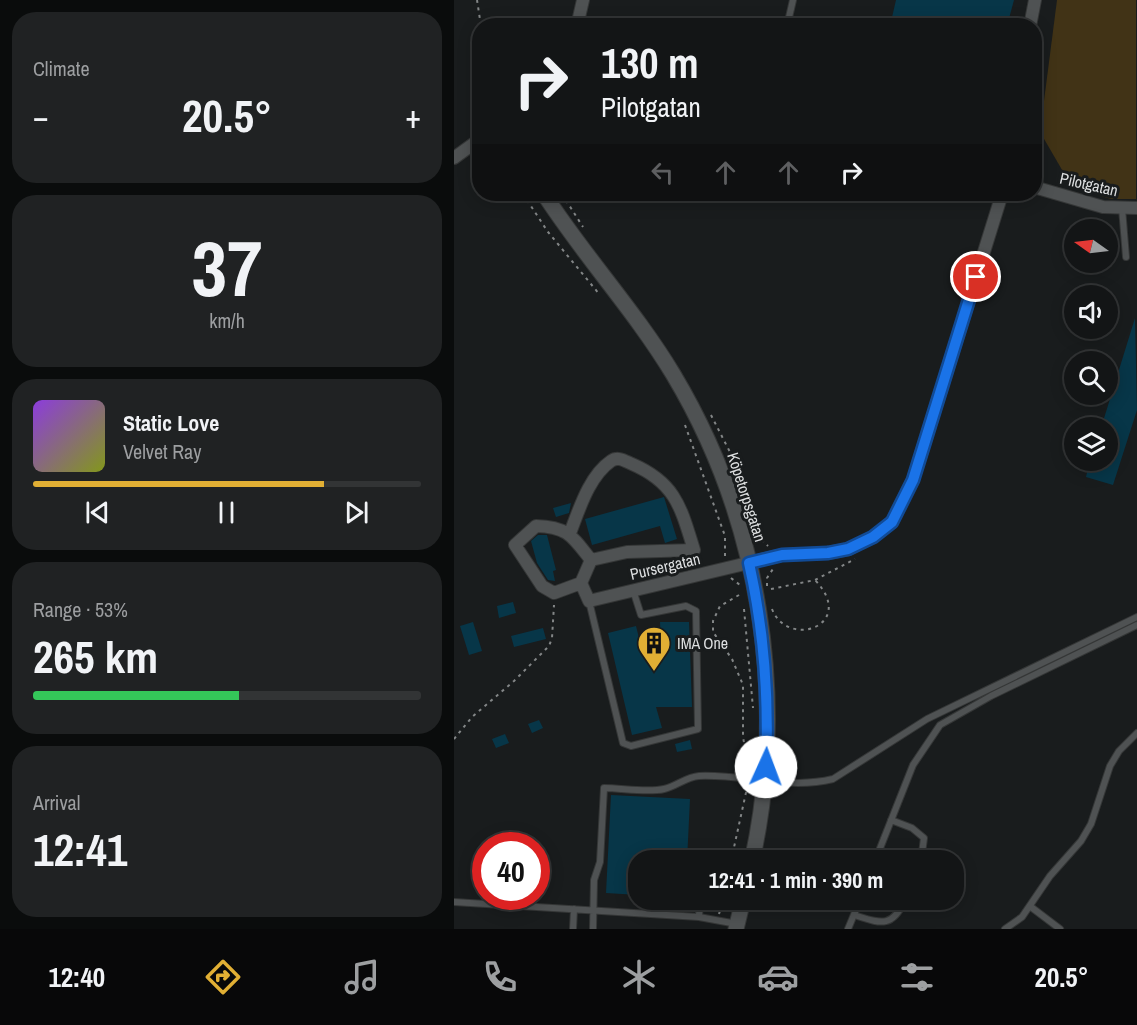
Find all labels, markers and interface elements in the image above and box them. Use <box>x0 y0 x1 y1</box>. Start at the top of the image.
text: 130 m <box>601 35 699 91</box>
icon: right <box>502 42 580 120</box>
text: Climate <box>33 55 90 82</box>
text: 20.5° <box>182 85 272 146</box>
text: Pilotgatan <box>601 89 701 125</box>
text: − <box>33 94 49 138</box>
text: + <box>405 94 421 138</box>
icon: left <box>646 156 679 189</box>
icon: ahead <box>709 156 742 189</box>
icon: ahead <box>772 156 805 189</box>
icon: right <box>835 156 868 189</box>
street label: Pilotgatan <box>1058 167 1120 201</box>
text: 37 <box>191 215 263 320</box>
north arrow <box>1064 219 1118 273</box>
map controls <box>1064 219 1118 471</box>
pin <box>950 251 1001 302</box>
icon: arrive <box>959 260 992 293</box>
button: sound <box>1064 285 1118 339</box>
text: km/h <box>209 307 245 334</box>
button: search <box>1064 351 1118 405</box>
text: Static Love <box>123 408 219 438</box>
button: layers <box>1064 417 1118 471</box>
text: Velvet Ray <box>123 438 201 465</box>
street label: Köpetorpsgatan <box>722 450 772 544</box>
icon: previous <box>81 496 114 529</box>
icon: pause <box>210 496 243 529</box>
icon: next <box>340 496 373 529</box>
street label: Pursergatan <box>628 547 702 585</box>
text: Range · 53% <box>33 596 128 623</box>
building icon: IMA One <box>636 625 672 672</box>
text: 265 km <box>33 626 158 687</box>
place label: IMA One <box>677 632 728 654</box>
position arrow <box>734 735 798 799</box>
text: Arrival <box>33 789 80 816</box>
text: 12:41 <box>33 819 127 880</box>
speed limit sign: 40 <box>472 832 550 910</box>
text: 12:41 · 1 min · 390 m <box>709 865 883 895</box>
icon: directions <box>202 956 244 998</box>
icon: music <box>341 956 383 998</box>
icon: phone <box>479 956 521 998</box>
icon: climate <box>618 956 660 998</box>
icon: car <box>757 956 799 998</box>
icon: filters <box>896 956 938 998</box>
text: 12:40 <box>48 959 105 995</box>
text: 20.5° <box>1035 959 1089 995</box>

